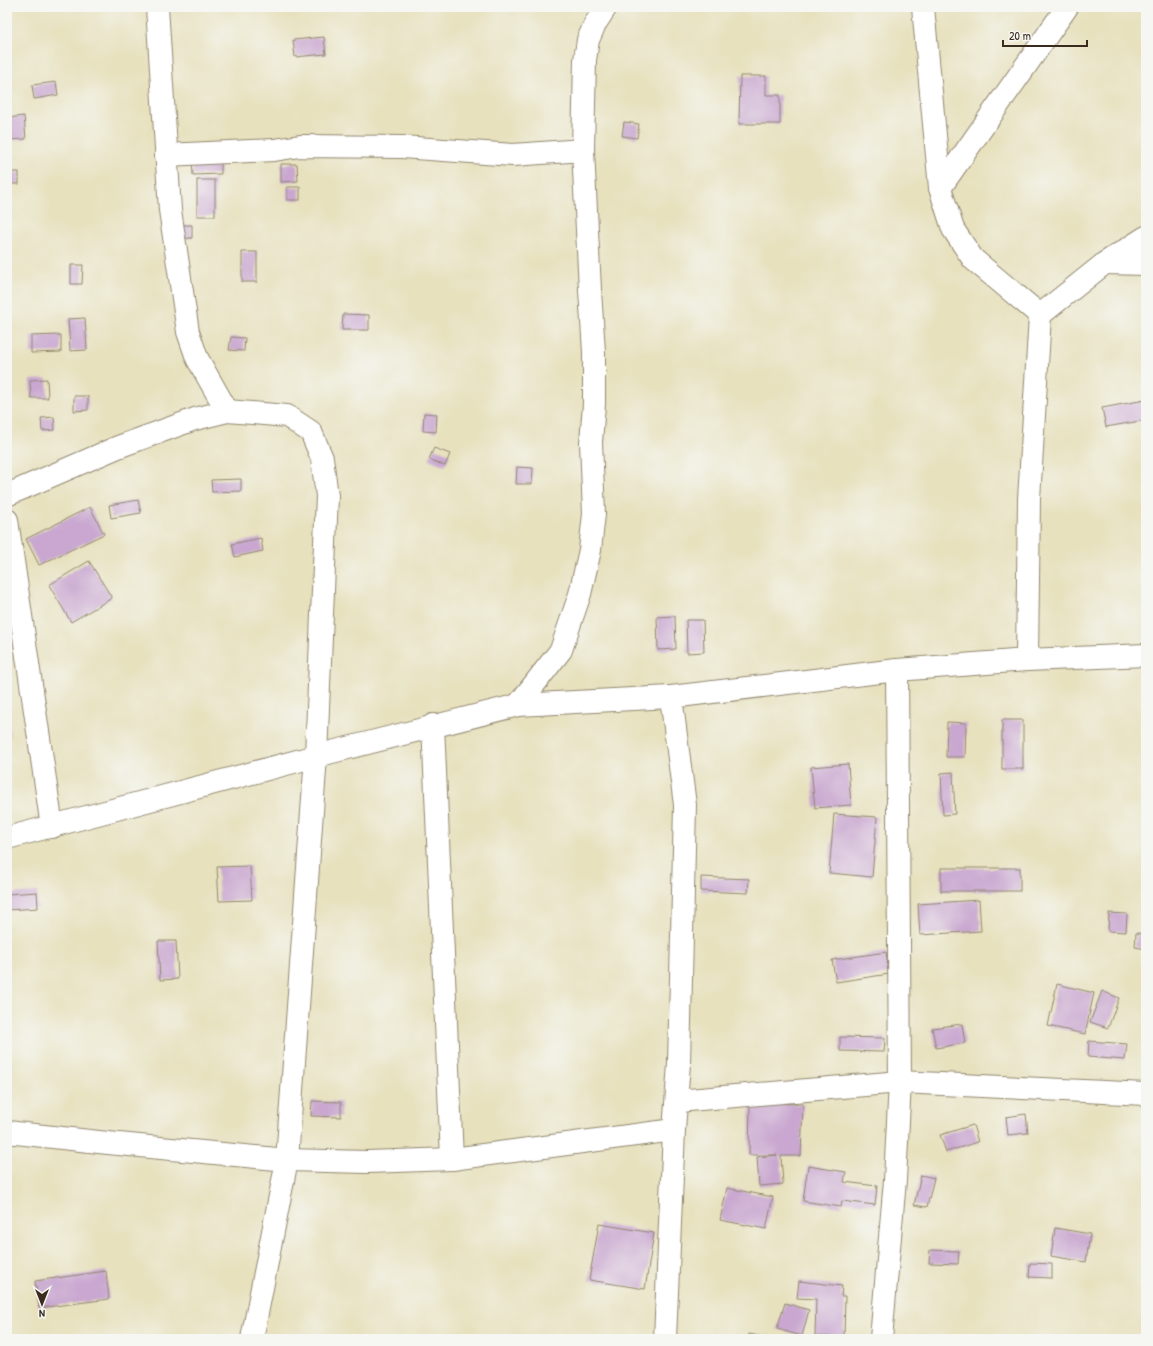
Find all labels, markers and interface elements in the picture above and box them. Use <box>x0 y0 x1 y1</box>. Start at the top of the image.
scale bar <box>1003 22 1087 48</box>
text: 20 m <box>1009 27 1031 44</box>
north arrow <box>22 1284 62 1324</box>
text: N <box>39 1307 45 1321</box>

